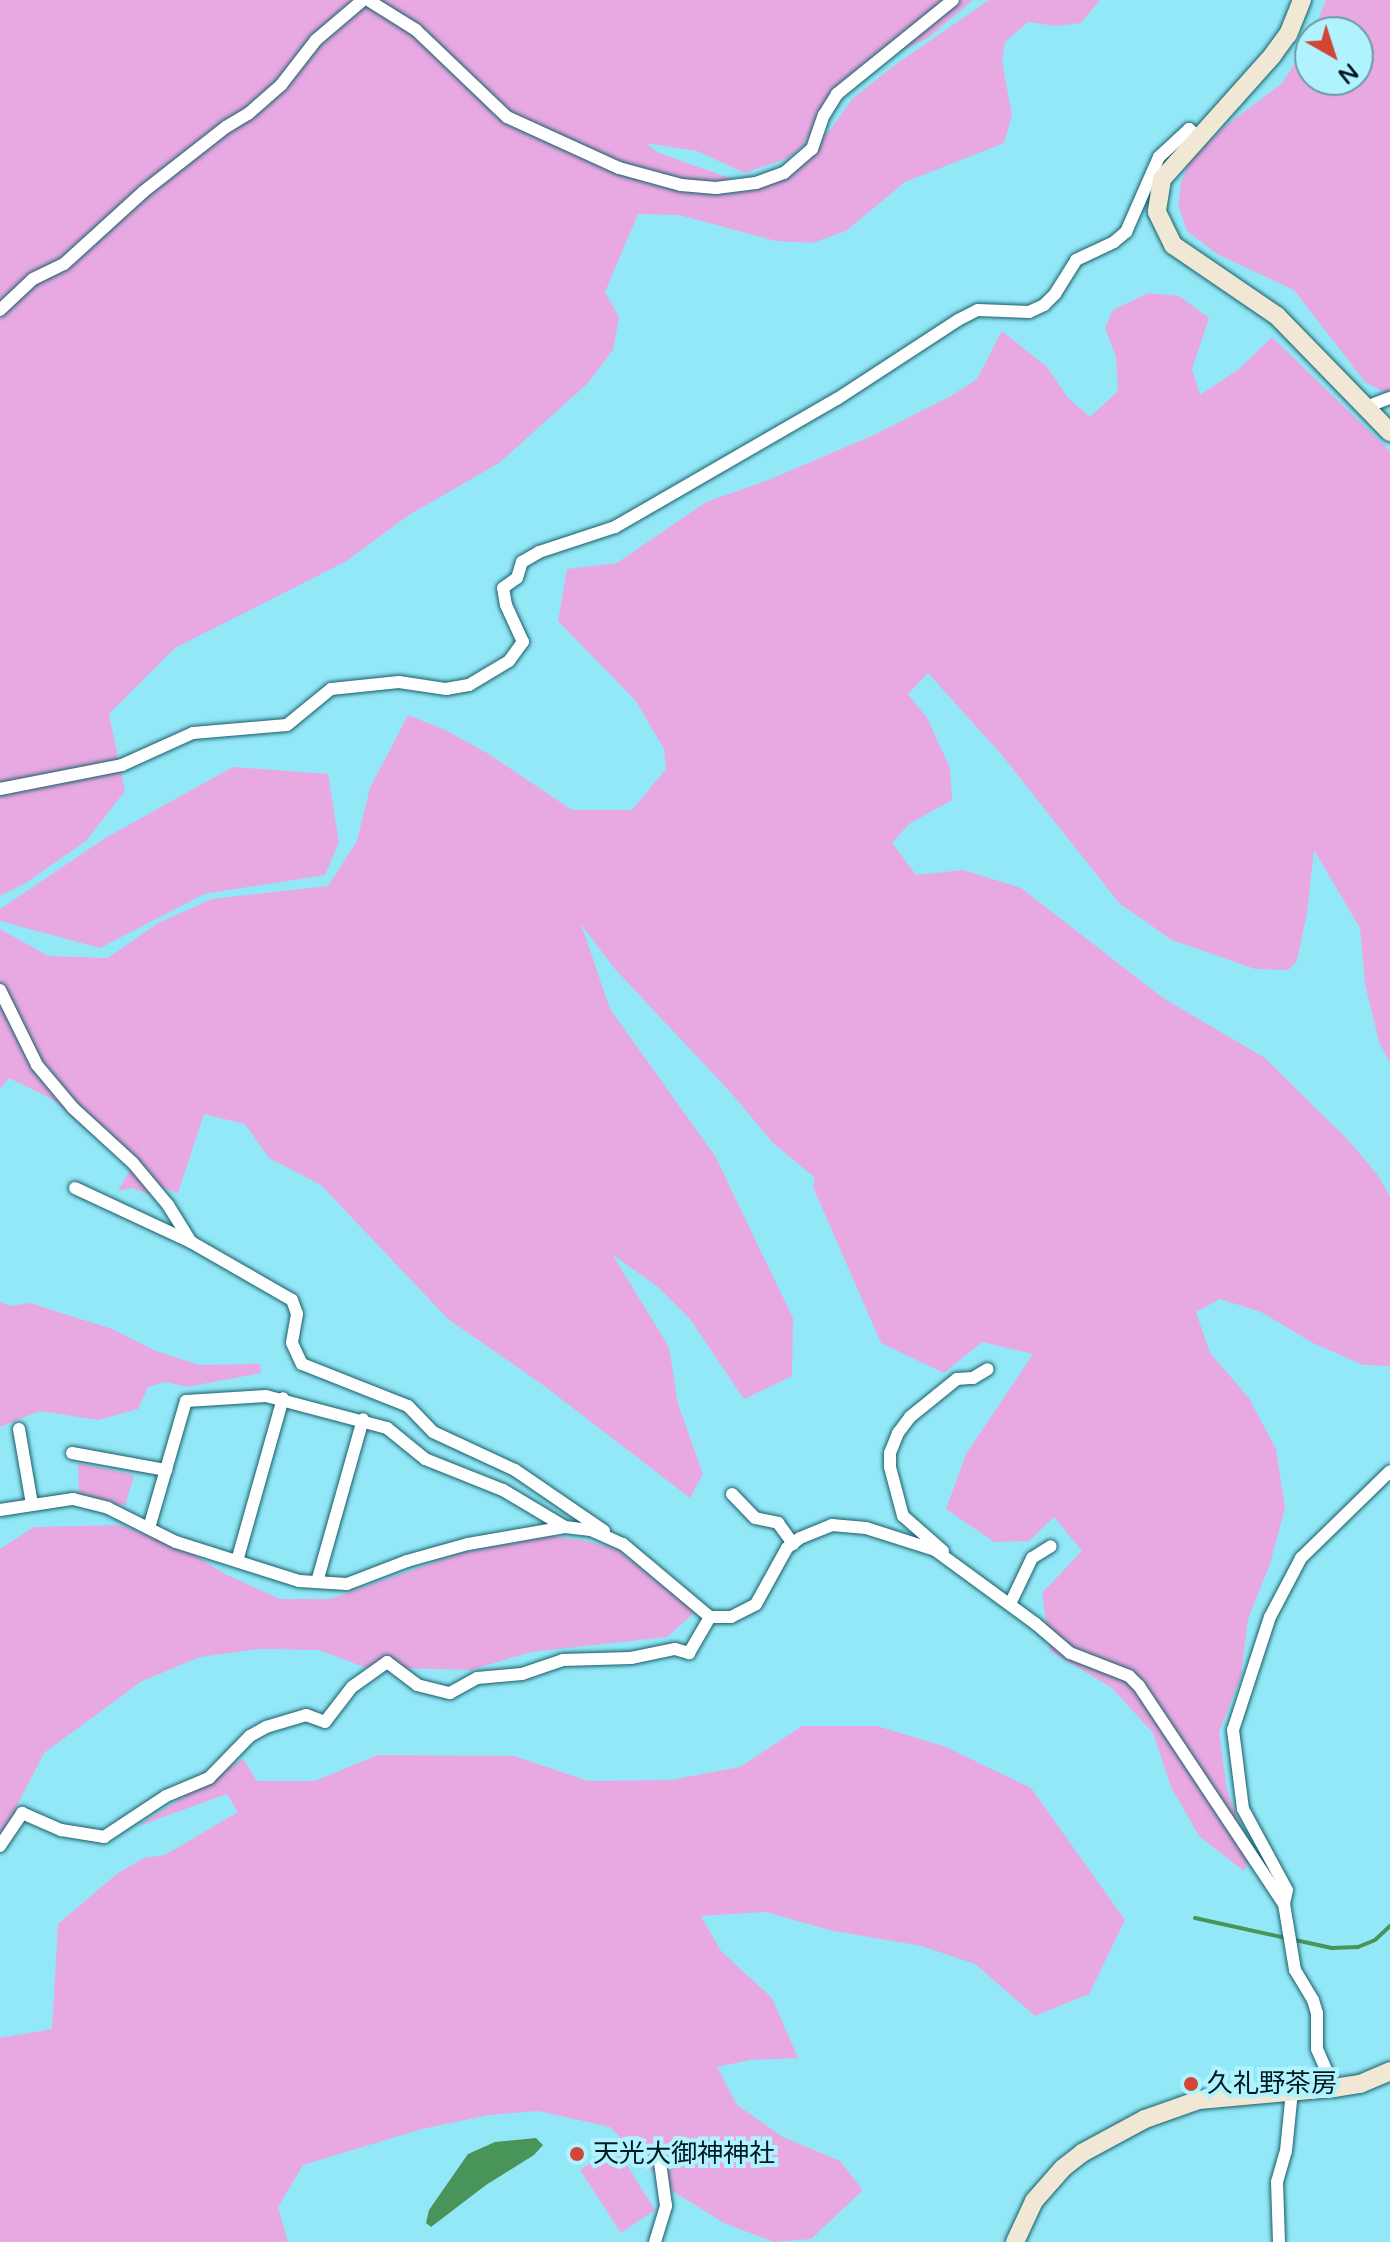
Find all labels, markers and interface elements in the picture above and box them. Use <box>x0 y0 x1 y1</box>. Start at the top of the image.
north arrow <box>1294 16 1374 96</box>
text: N <box>1333 57 1363 89</box>
place label: 久礼野茶房 <box>1207 2068 1337 2100</box>
marker: 久礼野茶房 <box>1182 2075 1200 2093</box>
place label: 天光大御神神社 <box>593 2138 775 2170</box>
marker: 天光大御神神社 <box>568 2145 586 2163</box>

